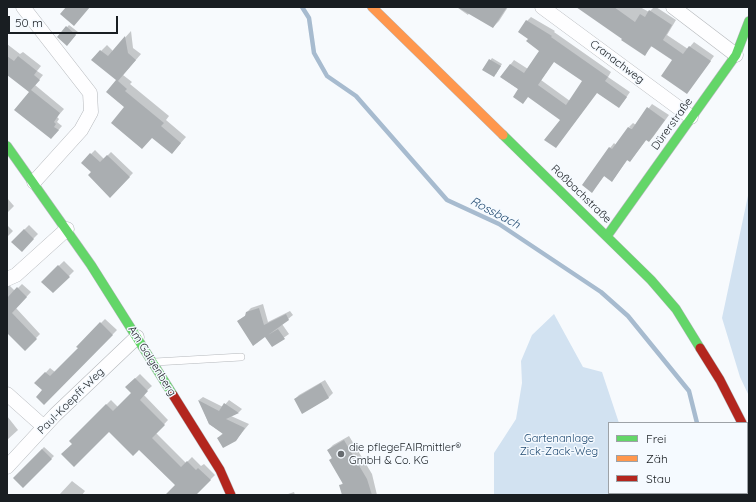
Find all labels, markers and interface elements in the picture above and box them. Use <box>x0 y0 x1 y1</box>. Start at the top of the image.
scale bar <box>10 8 120 34</box>
text: 50 m <box>15 15 43 30</box>
street label: Cranachweg <box>587 37 647 87</box>
street label: Dürerstraße <box>649 95 695 153</box>
street label: Roßbachstraße <box>548 162 614 226</box>
water label: Rossbach <box>468 194 522 232</box>
street label: Am Galgenberg <box>125 324 179 398</box>
street label: Paul-Koepff-Weg <box>35 365 107 437</box>
legend <box>608 422 748 494</box>
text: Frei <box>646 431 666 446</box>
park label: Gartenanlage Zick-Zack-Weg <box>520 432 598 458</box>
place label: die pflegeFAIRmittler® GmbH & Co. KG <box>349 441 461 467</box>
marker: die pflegeFAIRmittler® GmbH & Co. KG <box>336 449 346 459</box>
text: Zäh <box>646 451 668 466</box>
text: Stau <box>646 471 671 486</box>

